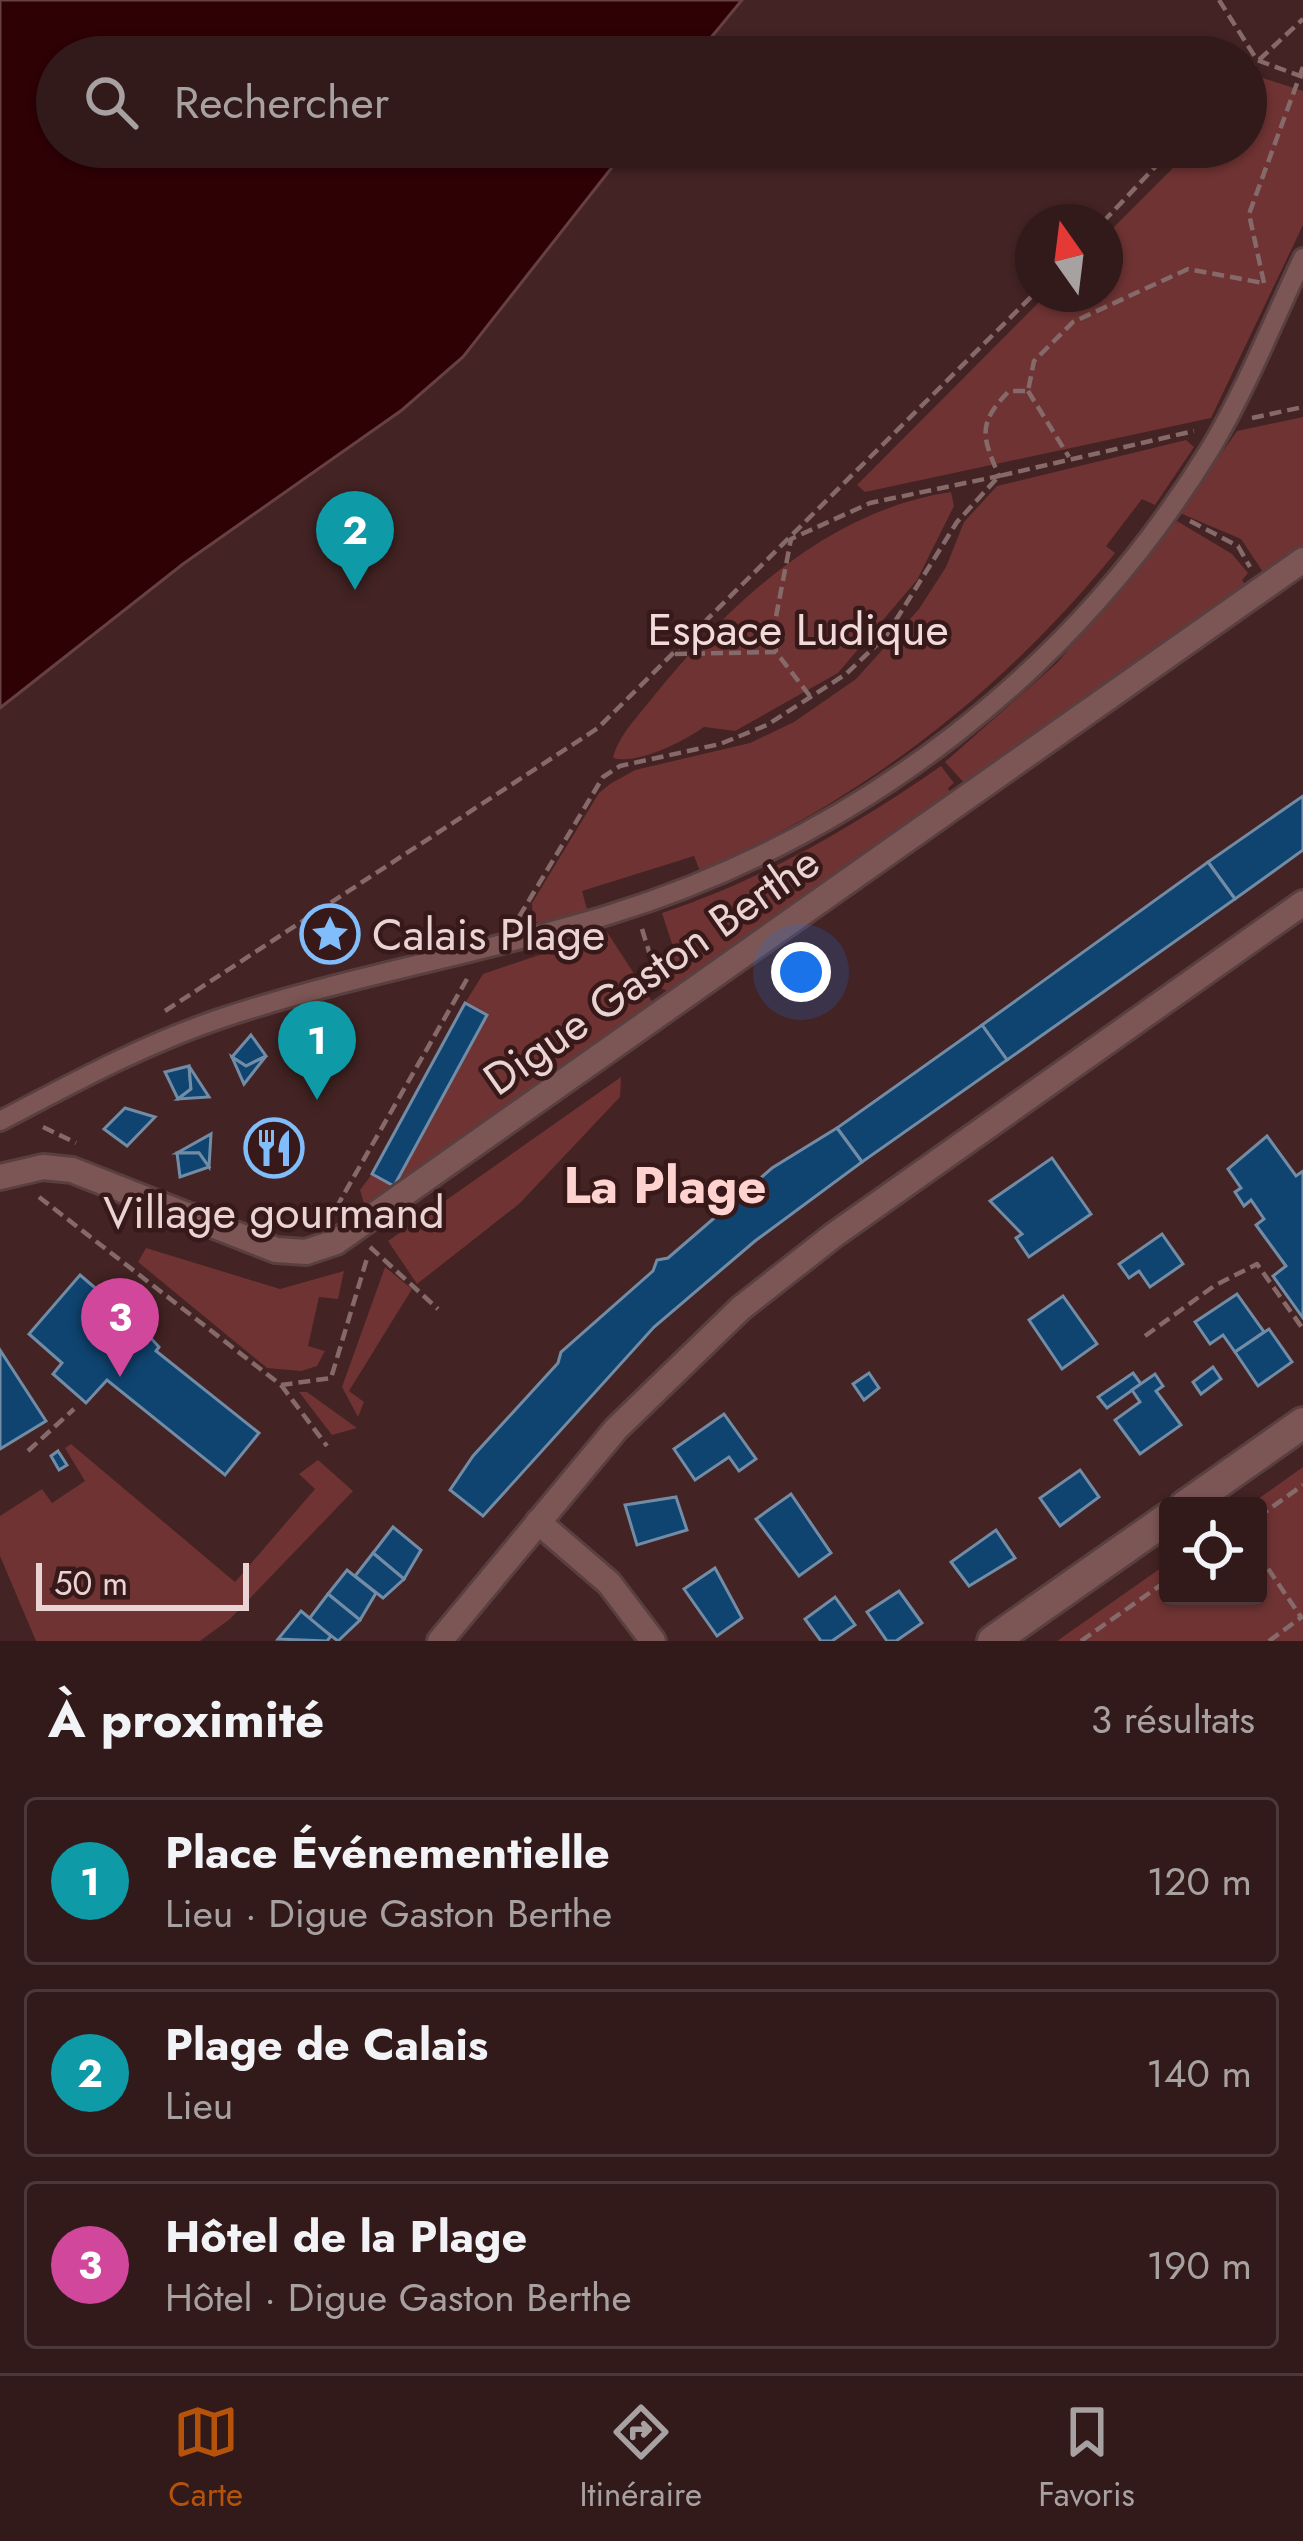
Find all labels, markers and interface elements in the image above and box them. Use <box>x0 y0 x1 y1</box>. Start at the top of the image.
search box <box>36 36 1267 168</box>
icon: search <box>78 69 144 135</box>
text: Rechercher <box>174 70 389 135</box>
north arrow <box>1015 204 1123 312</box>
pin: 2 <box>316 491 394 590</box>
park label: Espace Ludique <box>647 597 949 662</box>
street label: Digue Gaston Berthe <box>470 830 832 1111</box>
place label: Calais Plage <box>372 902 605 967</box>
place icon: Calais Plage <box>299 903 361 965</box>
your location <box>771 942 831 1002</box>
pin: 1 <box>278 1001 356 1100</box>
restaurant icon: Village gourmand <box>243 1117 305 1179</box>
district label: La Plage <box>563 1148 767 1222</box>
place label: Village gourmand <box>103 1180 445 1245</box>
pin: 3 <box>81 1278 159 1377</box>
map controls <box>1159 1497 1267 1605</box>
button: locate <box>1159 1497 1267 1605</box>
scale bar <box>36 1557 249 1610</box>
text: 50 m <box>54 1560 128 1607</box>
text: À proximité <box>48 1682 324 1756</box>
text: 3 résultats <box>1091 1691 1255 1748</box>
text: Place Événementielle <box>165 1820 610 1885</box>
text: 1 <box>80 1853 100 1910</box>
text: 120 m <box>1147 1853 1252 1910</box>
text: Lieu · Digue Gaston Berthe <box>165 1885 612 1942</box>
text: Plage de Calais <box>165 2012 488 2077</box>
text: 2 <box>77 2045 103 2102</box>
text: 140 m <box>1146 2045 1252 2102</box>
text: Lieu <box>165 2077 233 2134</box>
text: Hôtel de la Plage <box>165 2204 527 2269</box>
text: 3 <box>78 2237 102 2294</box>
text: 190 m <box>1146 2237 1252 2294</box>
text: Hôtel · Digue Gaston Berthe <box>165 2269 632 2326</box>
tab: Carte <box>168 2399 243 2518</box>
tab: Itinéraire <box>579 2399 702 2518</box>
tab: Favoris <box>1038 2399 1135 2518</box>

